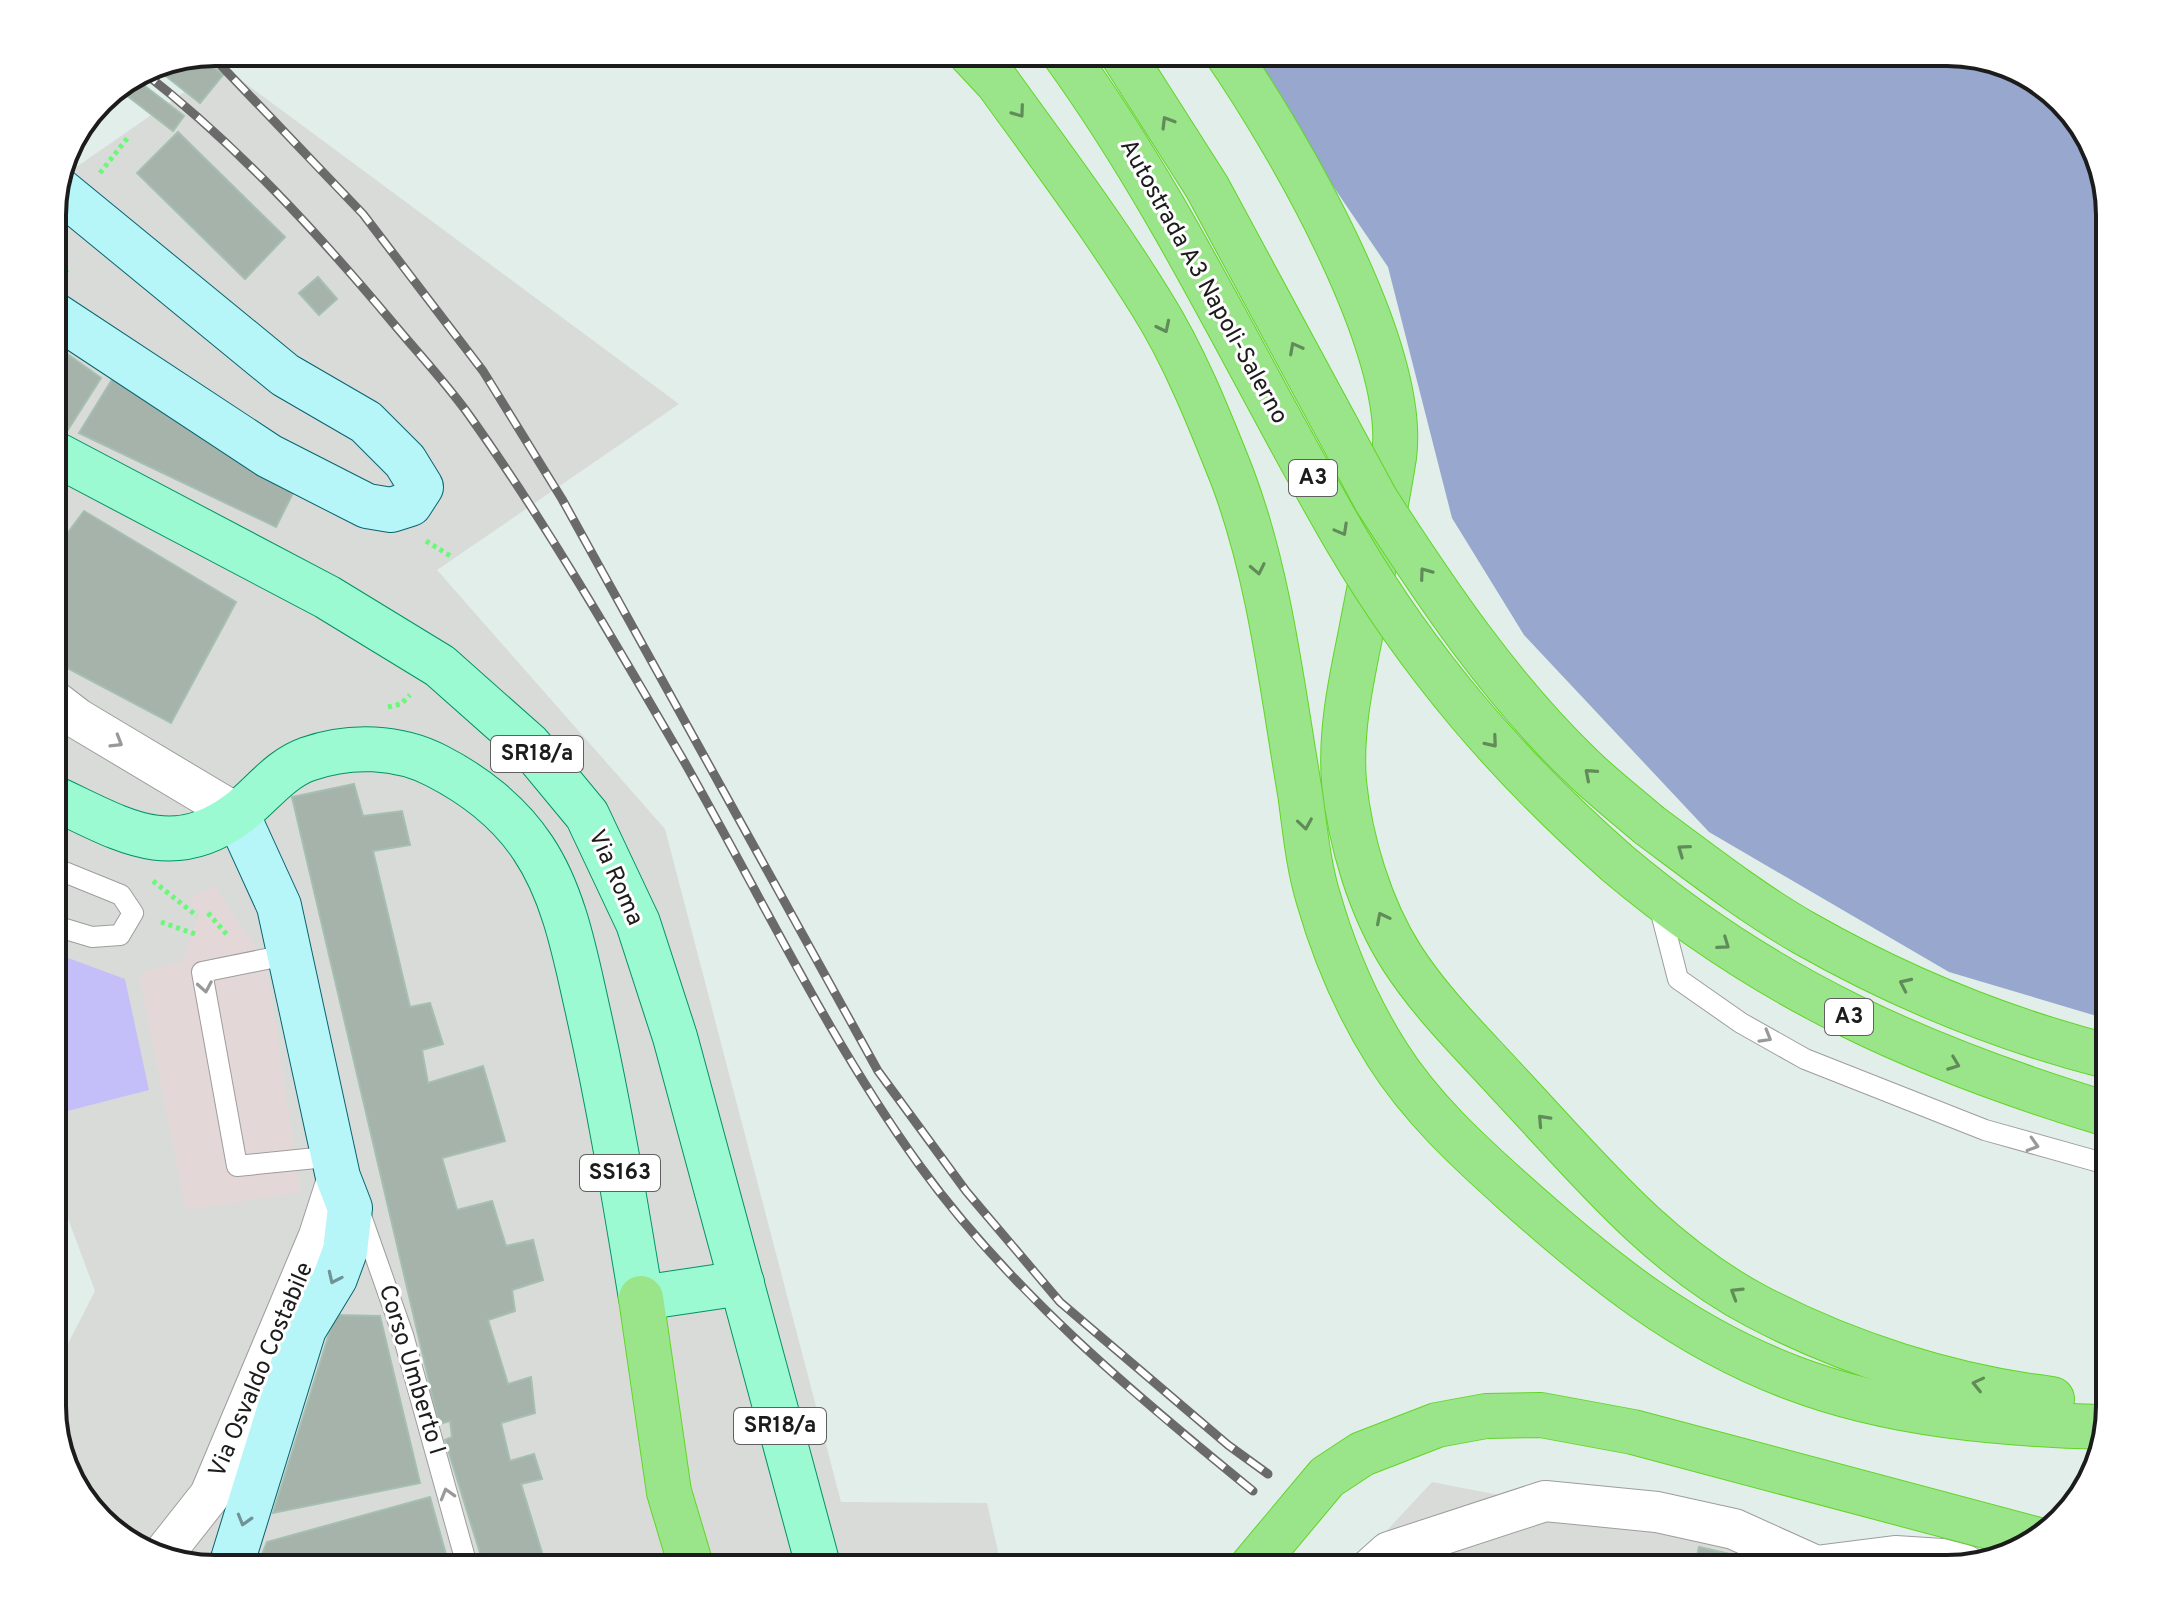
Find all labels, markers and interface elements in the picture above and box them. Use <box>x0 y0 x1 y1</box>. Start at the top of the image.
one-way arrow <box>1009 103 1024 117</box>
one-way arrow <box>1161 116 1177 131</box>
street label: Autostrada A3 Napoli-Salerno <box>1112 134 1294 430</box>
one-way arrow <box>1154 319 1170 334</box>
one-way arrow <box>1289 343 1305 357</box>
road number: A3 <box>1289 460 1337 496</box>
one-way arrow <box>1332 522 1347 536</box>
one-way arrow <box>1249 561 1266 575</box>
one-way arrow <box>1420 567 1435 582</box>
one-way arrow <box>108 732 123 748</box>
one-way arrow <box>1482 732 1497 747</box>
road number: SR18/a <box>491 736 583 772</box>
one-way arrow <box>1584 769 1599 783</box>
one-way arrow <box>1295 818 1312 831</box>
street label: Via Roma <box>581 825 649 931</box>
one-way arrow <box>1677 845 1692 860</box>
one-way arrow <box>1376 912 1391 927</box>
one-way arrow <box>1715 934 1729 949</box>
one-way arrow <box>1899 978 1913 994</box>
one-way arrow <box>195 981 212 994</box>
road number: A3 <box>1825 999 1873 1035</box>
one-way arrow <box>1757 1027 1772 1043</box>
one-way arrow <box>1946 1054 1960 1071</box>
one-way arrow <box>1539 1115 1553 1130</box>
one-way arrow <box>2025 1136 2039 1152</box>
road number: SS163 <box>580 1155 660 1191</box>
street label: Via Osvaldo Costabile <box>203 1258 321 1482</box>
one-way arrow <box>328 1270 344 1284</box>
street label: Corso Umberto I <box>371 1281 451 1459</box>
one-way arrow <box>1730 1288 1744 1303</box>
one-way arrow <box>1972 1376 1985 1393</box>
road number: SR18/a <box>734 1408 826 1444</box>
one-way arrow <box>440 1487 457 1501</box>
one-way arrow <box>237 1513 253 1527</box>

